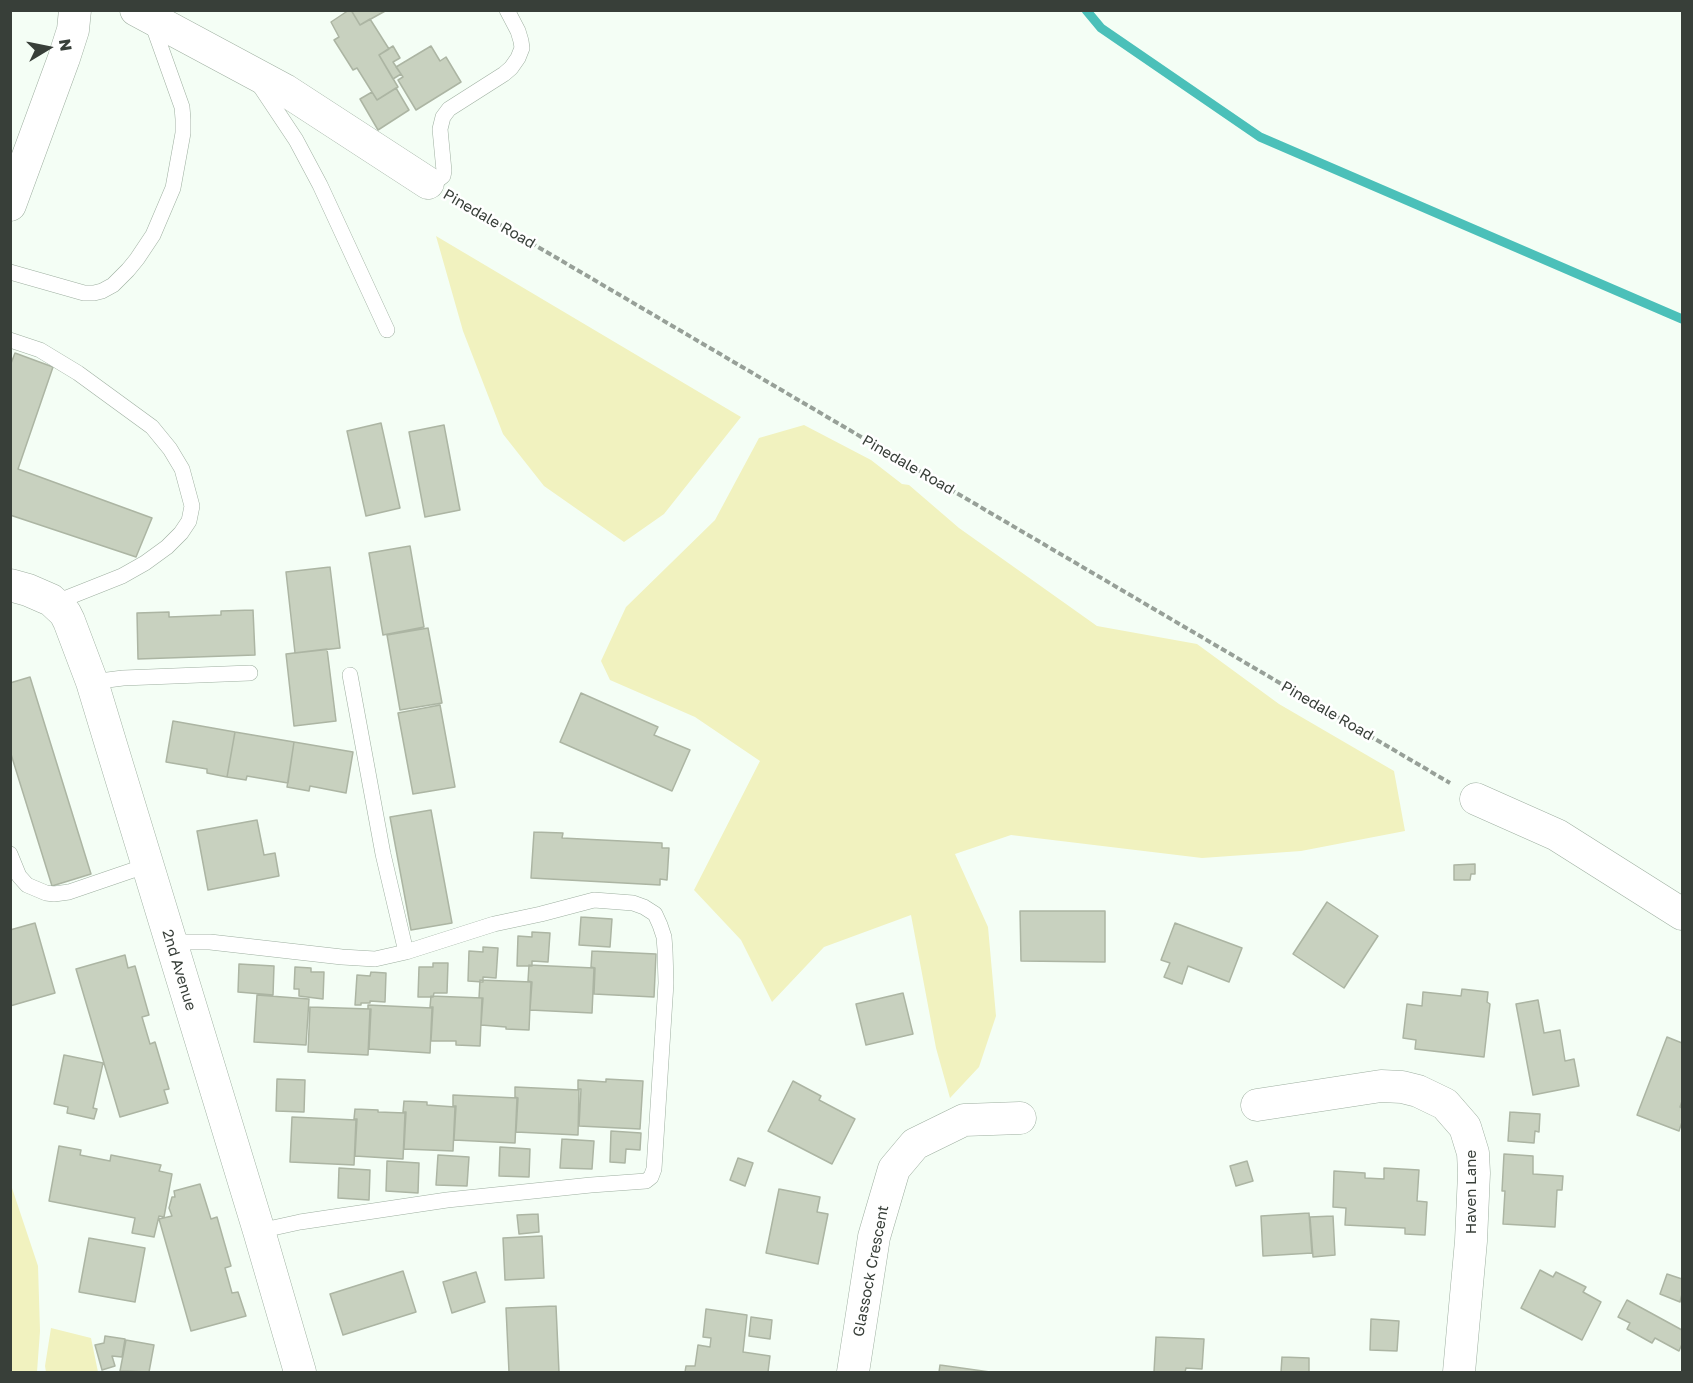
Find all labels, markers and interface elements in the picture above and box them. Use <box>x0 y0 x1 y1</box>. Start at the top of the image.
north arrow <box>18 18 78 78</box>
text: N <box>55 37 77 53</box>
street label: Pinedale Road <box>440 185 538 253</box>
street label: Pinedale Road <box>859 431 957 499</box>
street label: Pinedale Road <box>1278 677 1376 745</box>
street label: 2nd Avenue <box>158 927 200 1013</box>
street label: Haven Lane <box>1462 1150 1480 1234</box>
street label: Glassock Crescent <box>849 1204 893 1338</box>

